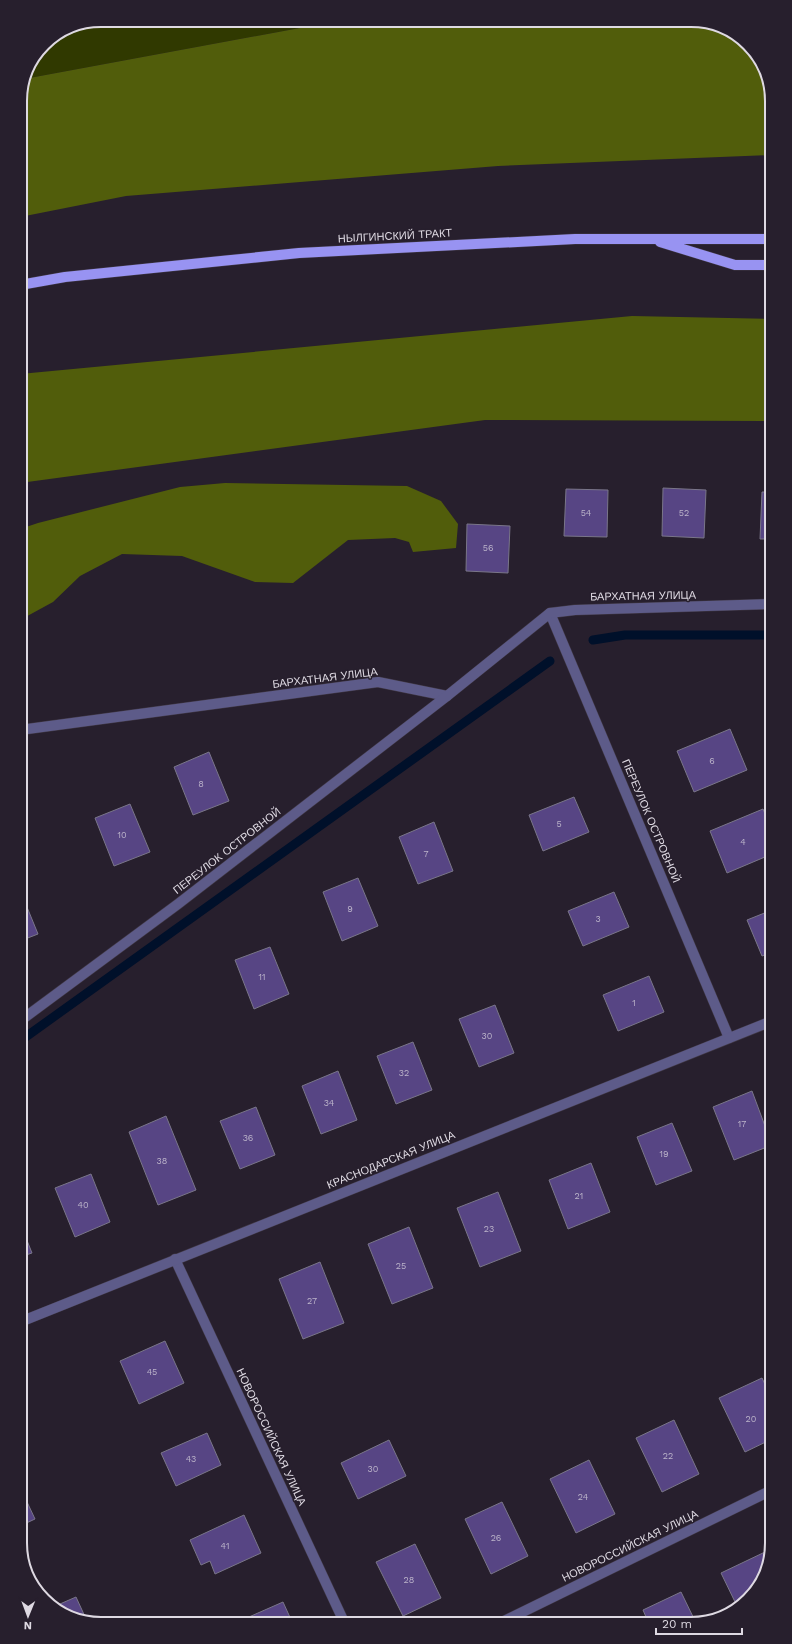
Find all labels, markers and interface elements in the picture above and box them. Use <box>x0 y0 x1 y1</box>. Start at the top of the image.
street label: НЫЛГИНСКИЙ ТРАКТ <box>338 227 453 245</box>
house number: 54 <box>581 508 592 518</box>
house number: 52 <box>679 508 689 518</box>
house number: 56 <box>483 543 493 553</box>
street label: БАРХАТНАЯ УЛИЦА <box>590 589 697 603</box>
street label: БАРХАТНАЯ УЛИЦА <box>272 665 379 691</box>
house number: 6 <box>709 756 715 766</box>
street label: ПЕРЕУЛОК ОСТРОВНОЙ <box>619 757 683 885</box>
house number: 8 <box>198 779 204 789</box>
street label: ПЕРЕУЛОК ОСТРОВНОЙ <box>171 805 283 897</box>
house number: 5 <box>556 819 562 829</box>
house number: 10 <box>117 830 127 840</box>
house number: 4 <box>740 837 746 847</box>
house number: 7 <box>423 849 429 859</box>
house number: 9 <box>347 904 353 914</box>
house number: 3 <box>595 914 601 924</box>
house number: 11 <box>258 972 266 982</box>
house number: 1 <box>632 998 636 1008</box>
house number: 30 <box>482 1031 493 1041</box>
house number: 32 <box>399 1068 409 1078</box>
house number: 34 <box>324 1098 335 1108</box>
house number: 17 <box>738 1119 746 1129</box>
street label: КРАСНОДАРСКАЯ УЛИЦА <box>325 1128 458 1192</box>
house number: 36 <box>243 1133 253 1143</box>
house number: 19 <box>659 1149 669 1159</box>
house number: 38 <box>157 1156 167 1166</box>
house number: 21 <box>575 1191 583 1201</box>
house number: 40 <box>77 1200 89 1210</box>
house number: 23 <box>484 1224 494 1234</box>
house number: 25 <box>396 1261 406 1271</box>
house number: 27 <box>307 1296 317 1306</box>
street label: НОВОРОССИЙСКАЯ УЛИЦА <box>233 1366 309 1508</box>
house number: 45 <box>147 1367 157 1377</box>
house number: 20 <box>746 1414 757 1424</box>
house number: 22 <box>663 1451 673 1461</box>
house number: 43 <box>186 1454 196 1464</box>
house number: 30 <box>368 1464 379 1474</box>
house number: 24 <box>578 1492 589 1502</box>
street label: НОВОРОССИЙСКАЯ УЛИЦА <box>560 1507 701 1585</box>
house number: 26 <box>491 1533 501 1543</box>
house number: 41 <box>221 1541 229 1551</box>
house number: 28 <box>404 1575 414 1585</box>
north arrow <box>8 1596 48 1636</box>
scale bar <box>656 1610 742 1636</box>
text: 20 m <box>662 1617 692 1631</box>
text: N <box>24 1619 32 1632</box>

